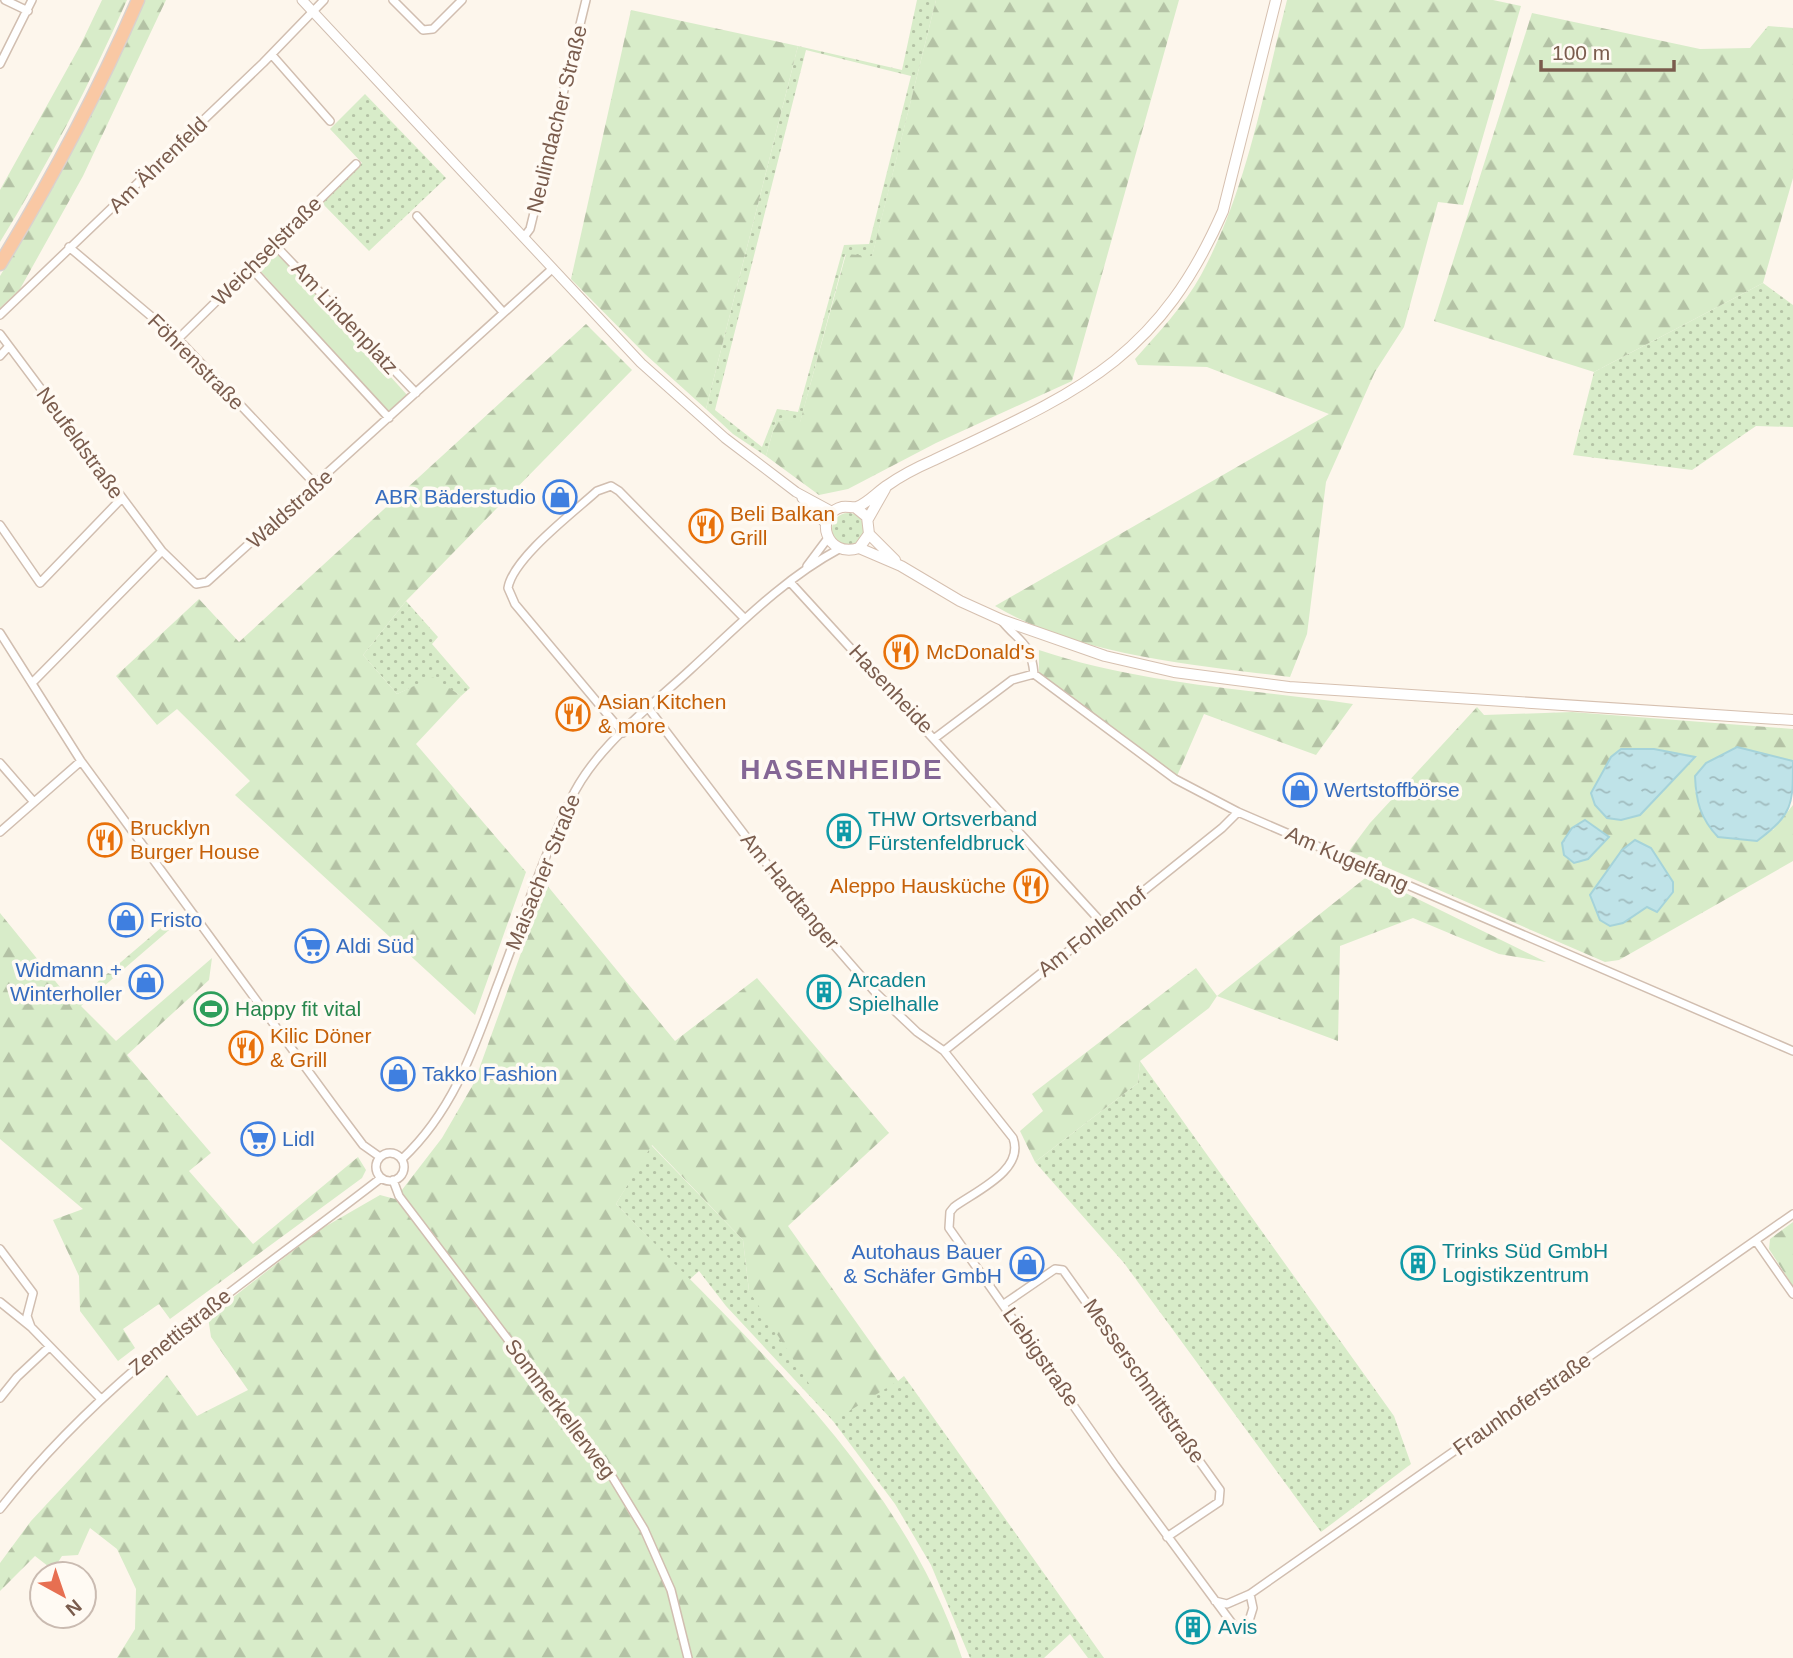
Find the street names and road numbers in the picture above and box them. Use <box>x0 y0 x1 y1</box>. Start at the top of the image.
street label: Neulindacher Straße <box>522 23 591 215</box>
street label: Am Ährenfeld <box>104 112 211 217</box>
street label: Weichselstraße <box>207 191 326 310</box>
street label: Am Lindenplatz <box>288 257 403 378</box>
street label: Föhrenstraße <box>144 309 249 414</box>
street label: Neufeldstraße <box>32 383 128 503</box>
street label: Waldstraße <box>242 464 337 553</box>
street label: Hasenheide <box>845 640 938 737</box>
street label: Maisacher Straße <box>501 791 584 953</box>
street label: Am Kugelfang <box>1282 821 1412 896</box>
street label: Am Hardtanger <box>737 828 844 953</box>
street label: Am Fohlenhof <box>1033 882 1150 981</box>
street label: Zenettistraße <box>124 1284 235 1379</box>
street label: Messerschmittstraße <box>1079 1294 1210 1467</box>
street label: Liebigstraße <box>999 1303 1084 1411</box>
street label: Sommerkellerweg <box>501 1335 620 1483</box>
street label: Fraunhoferstraße <box>1449 1348 1595 1460</box>

